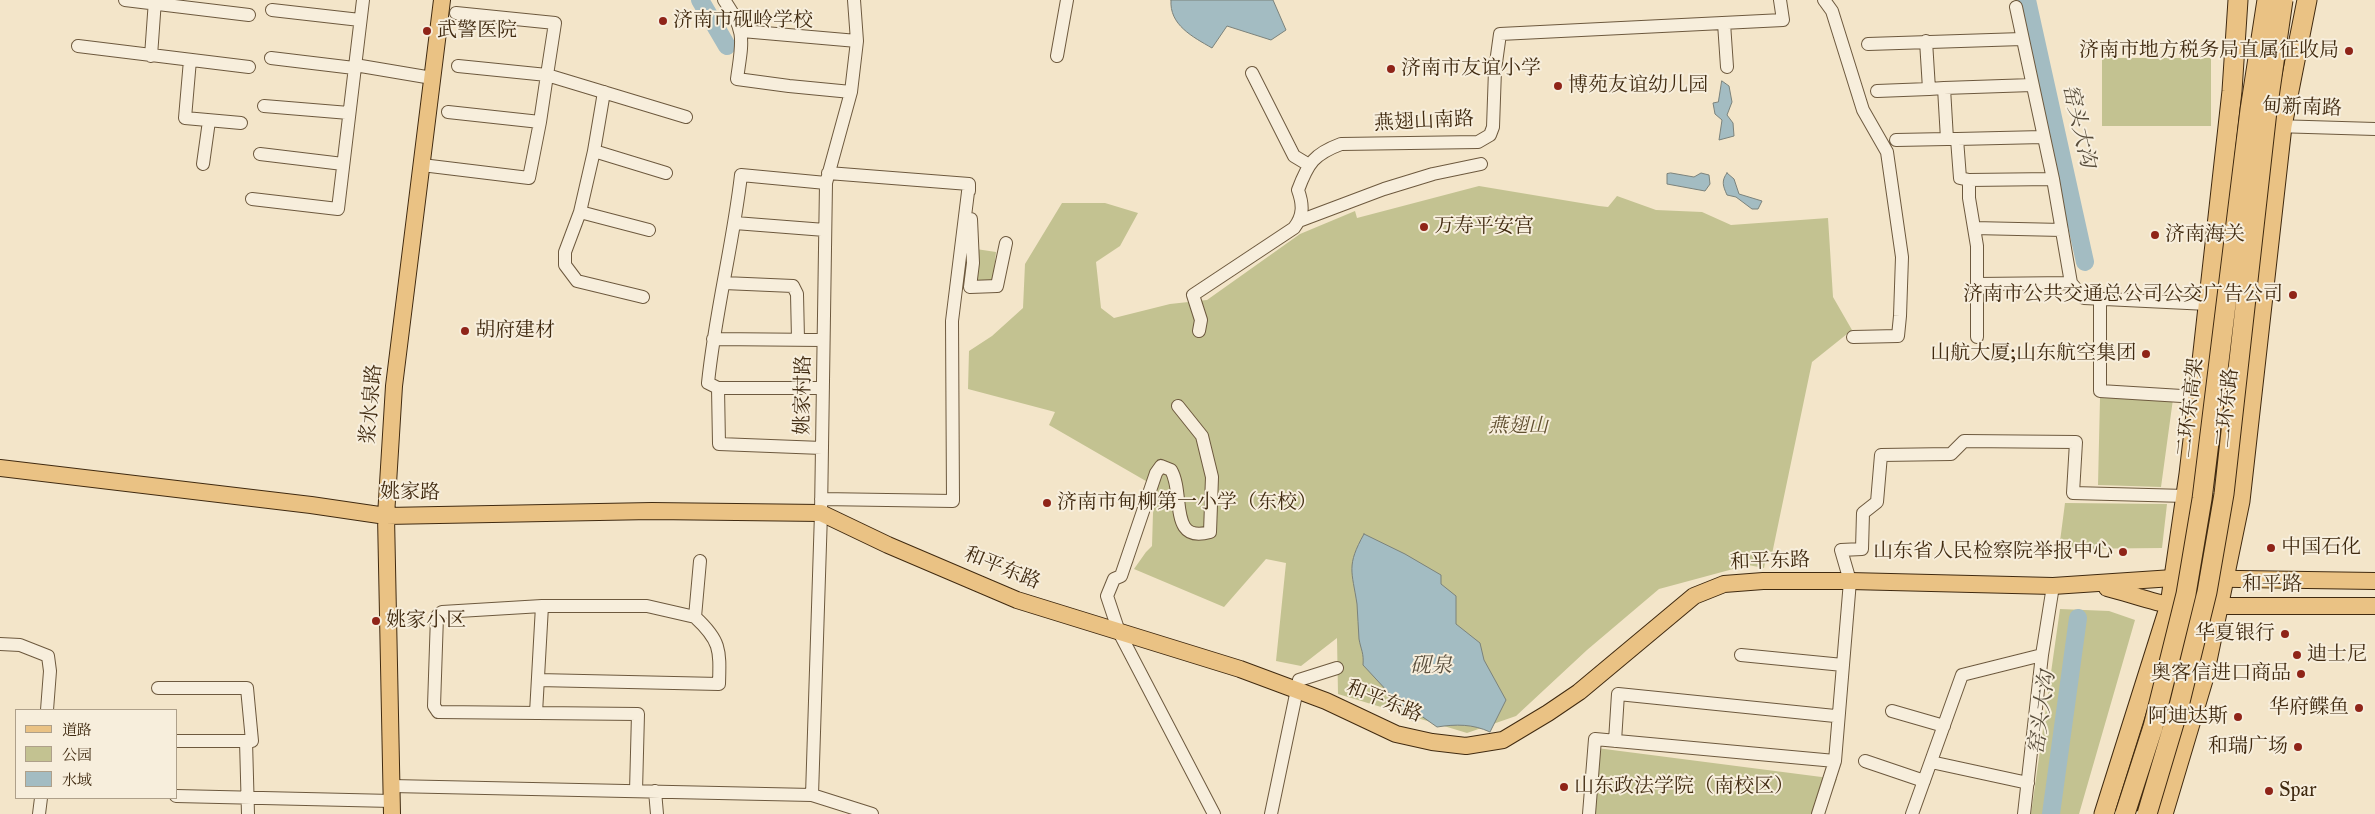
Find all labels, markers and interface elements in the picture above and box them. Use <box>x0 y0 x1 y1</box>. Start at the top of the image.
place label: 济南市砚岭学校 <box>673 9 813 33</box>
marker: 济南市砚岭学校 <box>657 15 669 27</box>
place label: 武警医院 <box>437 19 517 43</box>
marker: 武警医院 <box>421 25 433 37</box>
place label: 济南市地方税务局直属征收局 <box>2079 39 2339 63</box>
marker: 济南市地方税务局直属征收局 <box>2343 45 2355 57</box>
place label: 济南市友谊小学 <box>1401 57 1541 81</box>
marker: 济南市友谊小学 <box>1385 63 1397 75</box>
place label: 博苑友谊幼儿园 <box>1568 74 1708 98</box>
marker: 博苑友谊幼儿园 <box>1552 80 1564 92</box>
water label: 窑头大沟 <box>2056 82 2100 170</box>
street label: 甸新南路 <box>2262 95 2342 121</box>
street label: 燕翅山南路 <box>1373 107 1475 137</box>
place label: 万寿平安宫 <box>1434 215 1534 239</box>
marker: 万寿平安宫 <box>1418 221 1430 233</box>
place label: 济南海关 <box>2165 223 2245 247</box>
marker: 济南海关 <box>2149 229 2161 241</box>
place label: 济南市公共交通总公司公交广告公司 <box>1963 283 2283 307</box>
marker: 济南市公共交通总公司公交广告公司 <box>2287 289 2299 301</box>
place label: 胡府建材 <box>475 319 555 343</box>
marker: 胡府建材 <box>459 325 471 337</box>
place label: 山航大厦;山东航空集团 <box>1930 342 2136 366</box>
marker: 山航大厦;山东航空集团 <box>2140 348 2152 360</box>
street label: 姚家村路 <box>791 355 817 435</box>
street label: 二环东高架 <box>2173 357 2209 459</box>
street label: 浆水泉路 <box>357 363 387 445</box>
street label: 二环东路 <box>2212 367 2244 449</box>
park label: 燕翅山 <box>1488 415 1548 439</box>
street label: 姚家路 <box>380 480 440 506</box>
place label: 济南市甸柳第一小学（东校） <box>1057 491 1317 515</box>
marker: 济南市甸柳第一小学（东校） <box>1041 497 1053 509</box>
place label: 中国石化 <box>2281 536 2361 560</box>
place label: 山东省人民检察院举报中心 <box>1873 540 2113 564</box>
marker: 中国石化 <box>2265 542 2277 554</box>
street label: 和平东路 <box>960 543 1044 595</box>
marker: 山东省人民检察院举报中心 <box>2117 546 2129 558</box>
street label: 和平东路 <box>1730 549 1810 575</box>
street label: 和平路 <box>2242 573 2302 597</box>
place label: 姚家小区 <box>386 609 466 633</box>
marker: 姚家小区 <box>370 615 382 627</box>
place label: 华夏银行 <box>2195 622 2275 646</box>
marker: 华夏银行 <box>2279 628 2291 640</box>
place label: 迪士尼 <box>2307 643 2367 667</box>
marker: 迪士尼 <box>2291 649 2303 661</box>
water label: 砚泉 <box>1410 654 1452 680</box>
place label: 奥客信进口商品 <box>2151 662 2291 686</box>
marker: 奥客信进口商品 <box>2295 668 2307 680</box>
water label: 窑头大沟 <box>2025 670 2061 756</box>
street label: 和平东路 <box>1342 676 1426 728</box>
place label: 华府鲽鱼 <box>2269 696 2349 720</box>
marker: 华府鲽鱼 <box>2353 702 2365 714</box>
place label: 阿迪达斯 <box>2148 705 2228 729</box>
legend <box>15 709 178 799</box>
marker: 阿迪达斯 <box>2232 711 2244 723</box>
text: 道路 <box>62 721 92 739</box>
place label: 和瑞广场 <box>2208 735 2288 759</box>
marker: 和瑞广场 <box>2292 741 2304 753</box>
text: 公园 <box>62 746 92 764</box>
text: 水域 <box>62 771 92 789</box>
place label: 山东政法学院（南校区） <box>1574 775 1794 799</box>
place label: Spar <box>2279 779 2316 803</box>
marker: 山东政法学院（南校区） <box>1558 781 1570 793</box>
marker: Spar <box>2263 785 2275 797</box>

